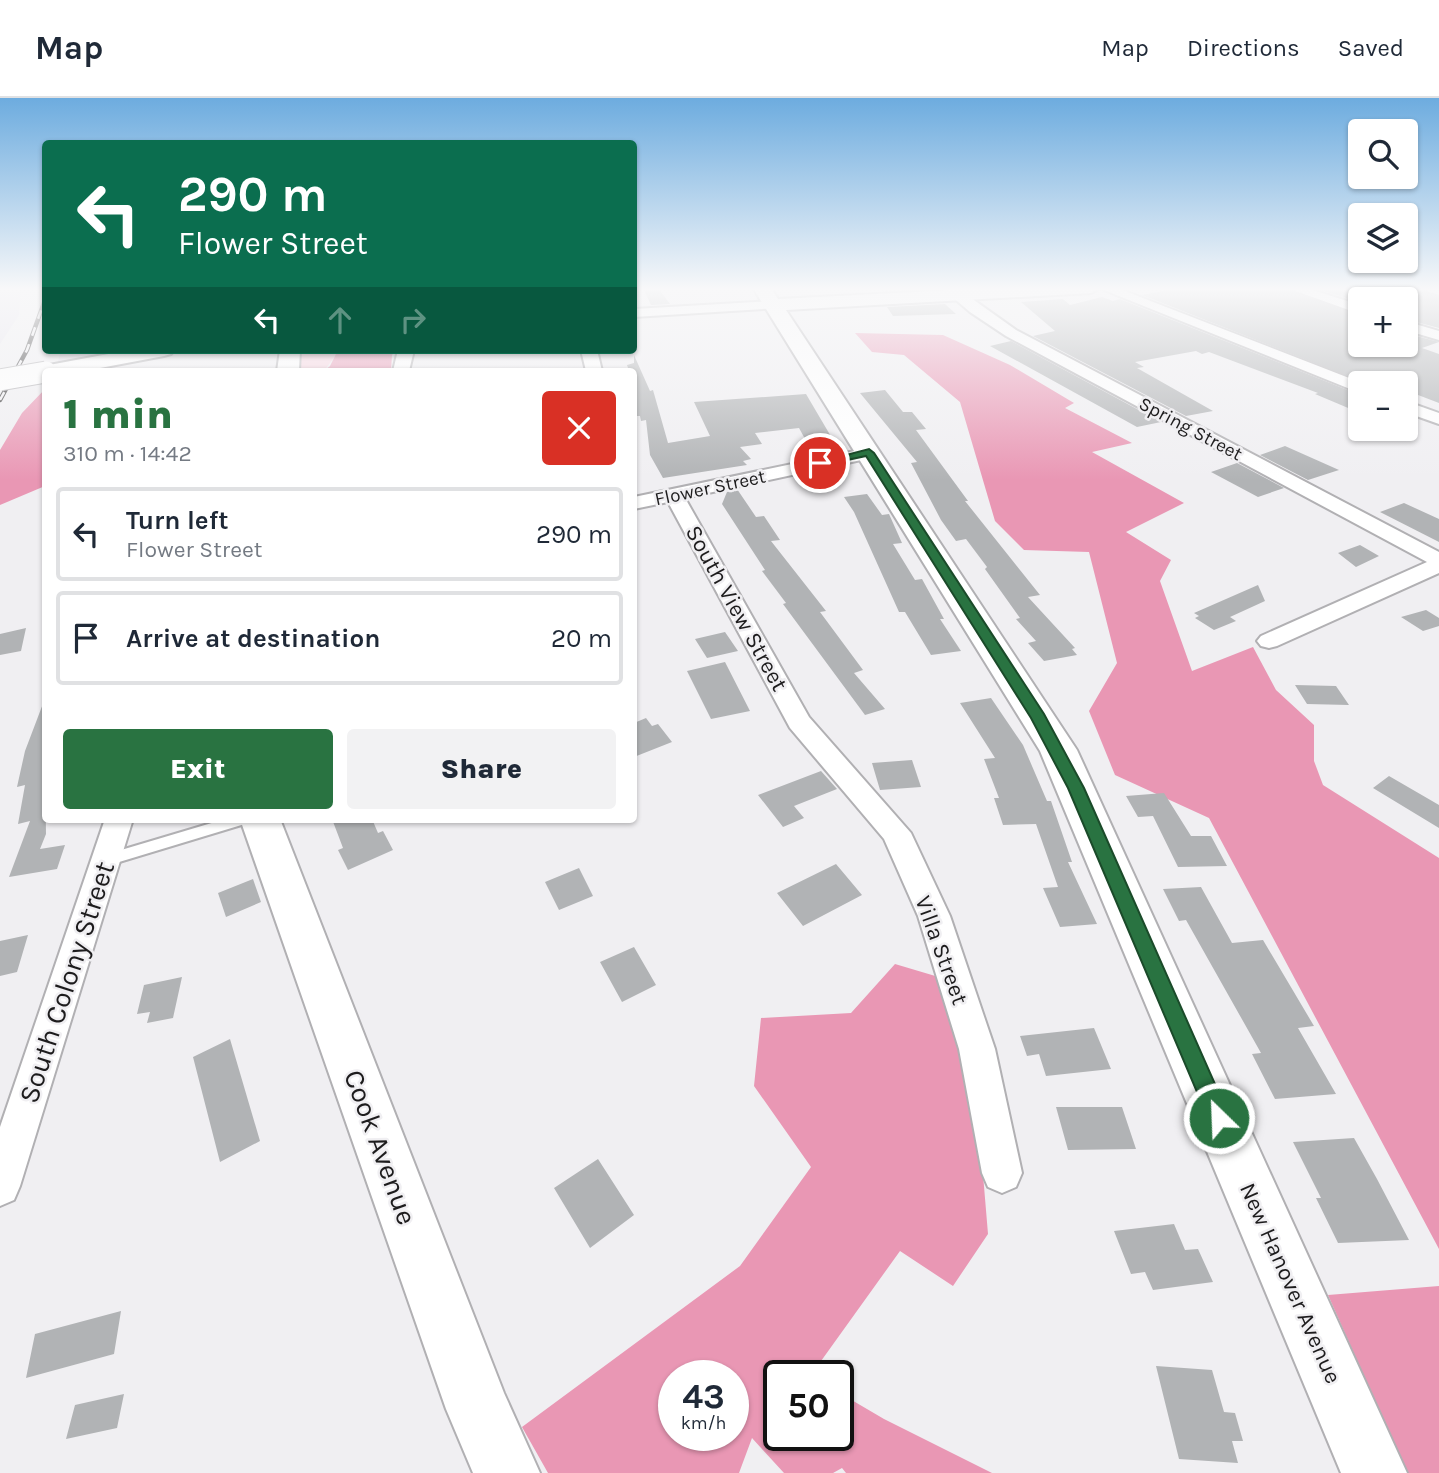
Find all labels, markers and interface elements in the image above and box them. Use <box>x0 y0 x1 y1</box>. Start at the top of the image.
text: Map <box>35 29 103 67</box>
text: Map <box>1101 34 1149 62</box>
text: Directions <box>1187 34 1300 62</box>
text: Saved <box>1338 34 1404 62</box>
map controls <box>1348 119 1418 441</box>
button: search <box>1348 119 1418 189</box>
text: 290 m <box>178 166 327 223</box>
icon: left <box>63 168 154 259</box>
button: layers <box>1348 203 1418 273</box>
text: Flower Street <box>178 225 368 262</box>
button: + <box>1348 287 1418 357</box>
icon: left <box>248 301 286 339</box>
icon: ahead <box>321 301 359 339</box>
icon: right <box>394 301 432 339</box>
button: − <box>1348 371 1418 441</box>
text: 1 min <box>63 389 173 439</box>
button: close <box>542 391 616 465</box>
street label: Spring Street <box>1135 392 1246 465</box>
pin <box>790 433 850 493</box>
text: 310 m · 14:42 <box>63 440 192 467</box>
icon: arrive <box>801 444 839 482</box>
street label: Flower Street <box>653 466 768 510</box>
text: Turn left <box>126 505 228 536</box>
icon: left <box>67 515 105 553</box>
text: 290 m <box>536 519 612 550</box>
street label: South View Street <box>680 521 793 696</box>
text: Flower Street <box>126 536 262 563</box>
icon: arrive <box>67 619 105 657</box>
text: Arrive at destination <box>126 623 380 654</box>
text: 20 m <box>551 623 612 654</box>
button: Exit <box>63 729 333 809</box>
button: Share <box>347 729 616 809</box>
street label: South Colony Street <box>12 857 121 1107</box>
street label: Villa Street <box>909 892 974 1009</box>
street label: Cook Avenue <box>337 1065 424 1229</box>
position arrow <box>1182 1081 1256 1155</box>
street label: New Hanover Avenue <box>1234 1179 1347 1388</box>
speed limit sign: 50 <box>763 1360 854 1451</box>
text: 43 <box>682 1376 725 1417</box>
text: km/h <box>681 1412 726 1434</box>

